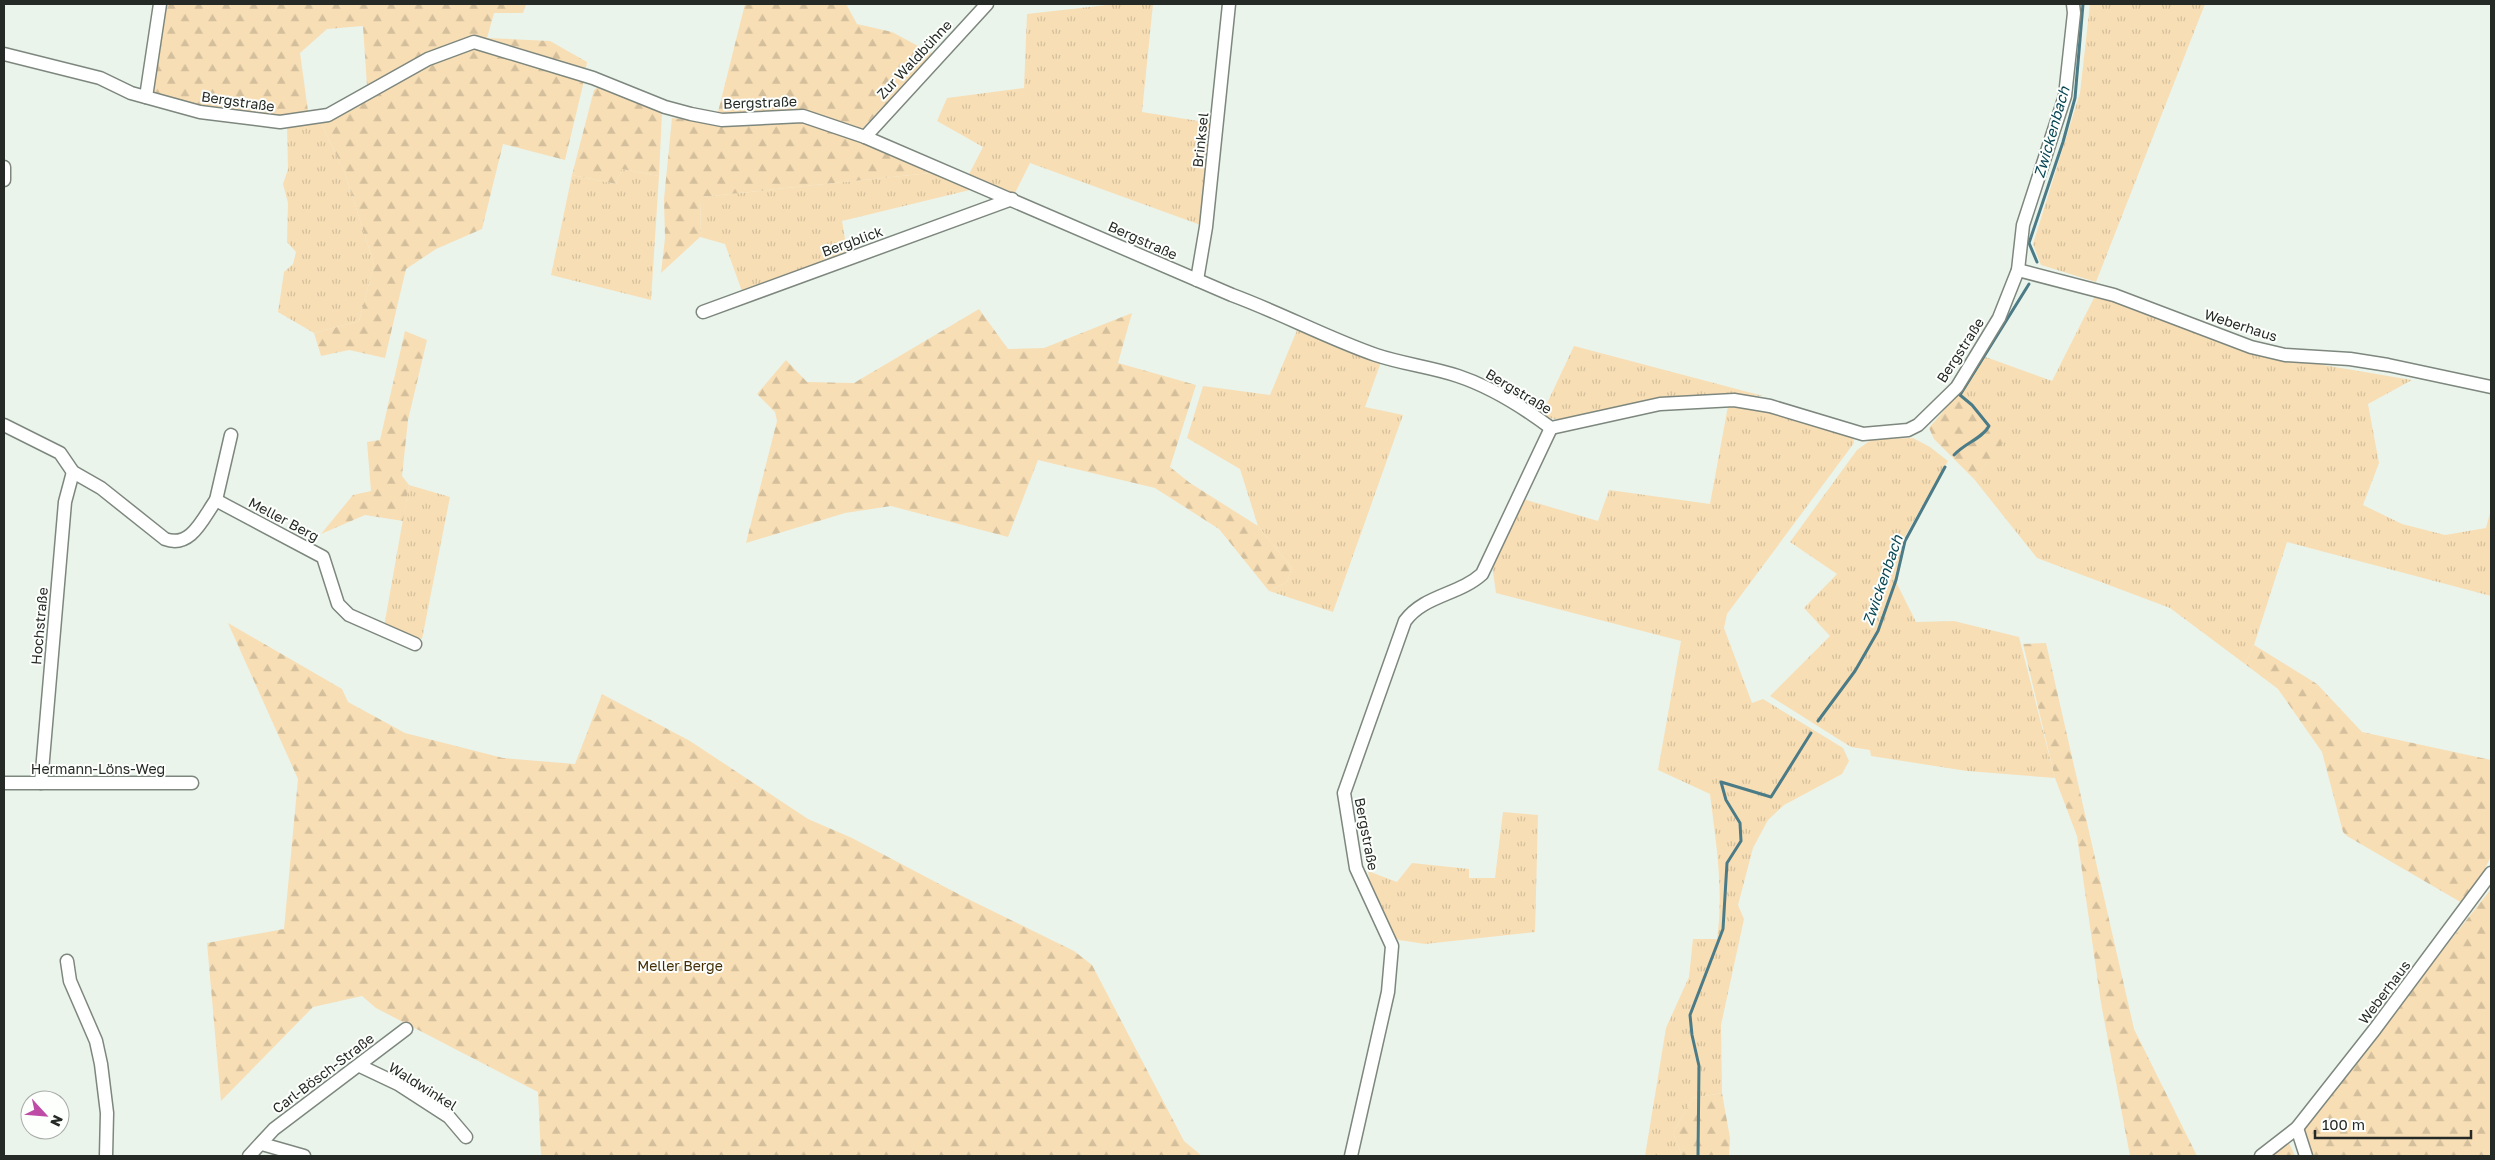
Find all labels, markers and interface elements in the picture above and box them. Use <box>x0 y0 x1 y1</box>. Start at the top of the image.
street label: Zur Waldbühne <box>873 16 955 102</box>
water label: Zwickenbach <box>2029 83 2073 180</box>
street label: Bergstraße <box>200 87 276 115</box>
street label: Bergstraße <box>723 92 797 112</box>
street label: Brinksel <box>1189 112 1211 168</box>
street label: Bergstraße <box>1106 217 1180 263</box>
street label: Bergblick <box>819 222 885 260</box>
street label: Weberhaus <box>2202 305 2280 345</box>
street label: Bergstraße <box>1933 314 1987 386</box>
street label: Bergstraße <box>1483 365 1555 417</box>
street label: Meller Berg <box>246 493 322 545</box>
water label: Zwickenbach <box>1858 532 1906 627</box>
street label: Hochstraße <box>27 587 51 665</box>
street label: Hermann-Löns-Weg <box>31 760 165 777</box>
street label: Bergstraße <box>1352 796 1382 872</box>
park label: Meller Berge <box>637 957 723 974</box>
street label: Weberhaus <box>2354 957 2414 1027</box>
street label: Carl-Bösch-Straße <box>269 1029 377 1117</box>
street label: Waldwinkel <box>386 1058 460 1114</box>
north arrow <box>20 1090 70 1140</box>
scale bar <box>2315 1108 2471 1140</box>
text: N <box>47 1112 67 1129</box>
text: 100 m <box>2322 1115 2365 1133</box>

